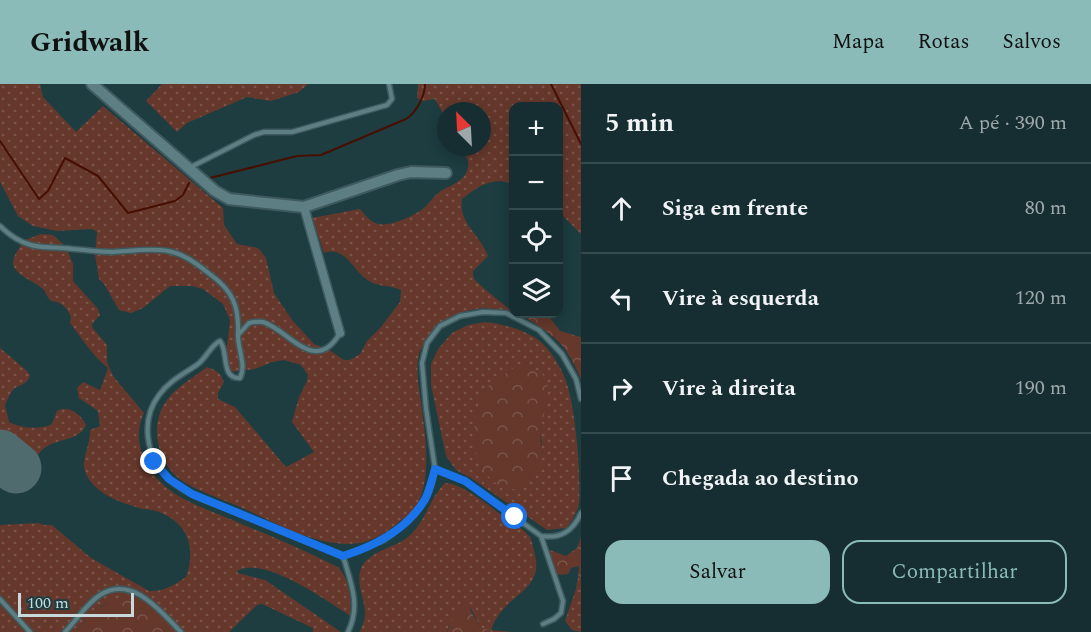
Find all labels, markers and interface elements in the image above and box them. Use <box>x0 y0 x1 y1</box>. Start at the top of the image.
text: Gridwalk <box>30 21 149 64</box>
text: Mapa <box>832 26 885 58</box>
text: Rotas <box>918 26 970 58</box>
text: Salvos <box>1003 26 1061 58</box>
north arrow <box>437 102 491 156</box>
map controls <box>509 102 563 318</box>
button: + <box>509 102 563 156</box>
text: 5 min <box>605 103 674 143</box>
text: A pé · 390 m <box>959 108 1067 138</box>
button: − <box>509 156 563 210</box>
icon: ahead <box>605 192 638 225</box>
text: Siga em frente <box>662 192 808 225</box>
text: 80 m <box>1025 193 1067 223</box>
button: locate <box>509 210 563 264</box>
button: layers <box>509 264 563 318</box>
icon: left <box>605 282 638 315</box>
text: Vire à esquerda <box>662 282 819 315</box>
text: 120 m <box>1015 283 1067 313</box>
icon: right <box>605 372 638 405</box>
text: Vire à direita <box>662 372 796 405</box>
text: 190 m <box>1015 373 1067 403</box>
route end <box>140 448 166 474</box>
icon: arrive <box>605 462 638 495</box>
text: Chegada ao destino <box>662 462 859 495</box>
route start <box>501 503 527 529</box>
button: Salvar <box>605 540 830 604</box>
button: Compartilhar <box>842 540 1067 604</box>
scale bar <box>18 590 134 618</box>
text: 100 m <box>27 591 69 615</box>

